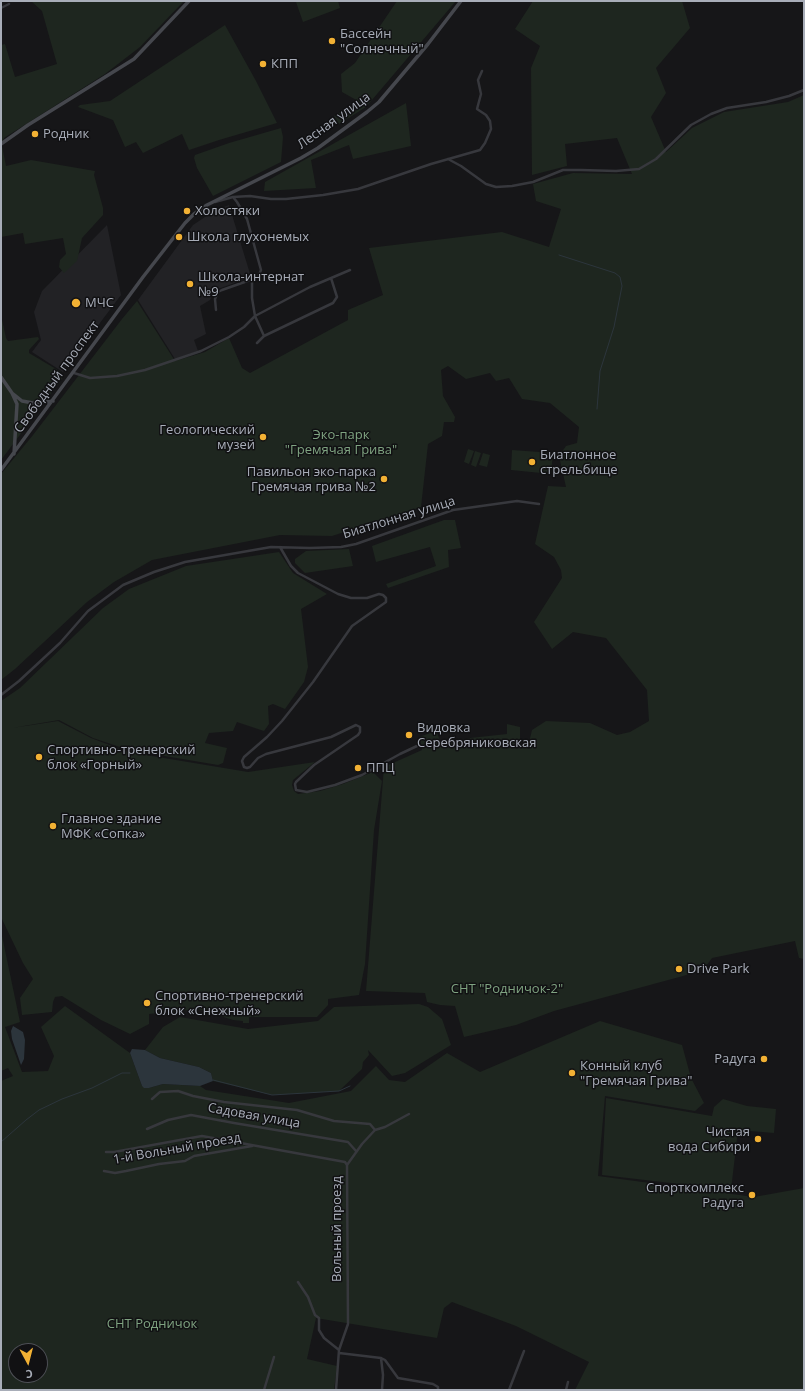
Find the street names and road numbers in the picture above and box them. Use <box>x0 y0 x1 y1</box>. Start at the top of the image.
street label: Лесная улица <box>295 89 373 153</box>
street label: Свободный проспект <box>11 318 103 436</box>
street label: Биатлонная улица <box>341 493 457 543</box>
street label: Садовая улица <box>207 1100 301 1132</box>
street label: 1-й Вольный проезд <box>112 1130 242 1168</box>
street label: Вольный проезд <box>329 1176 345 1282</box>

